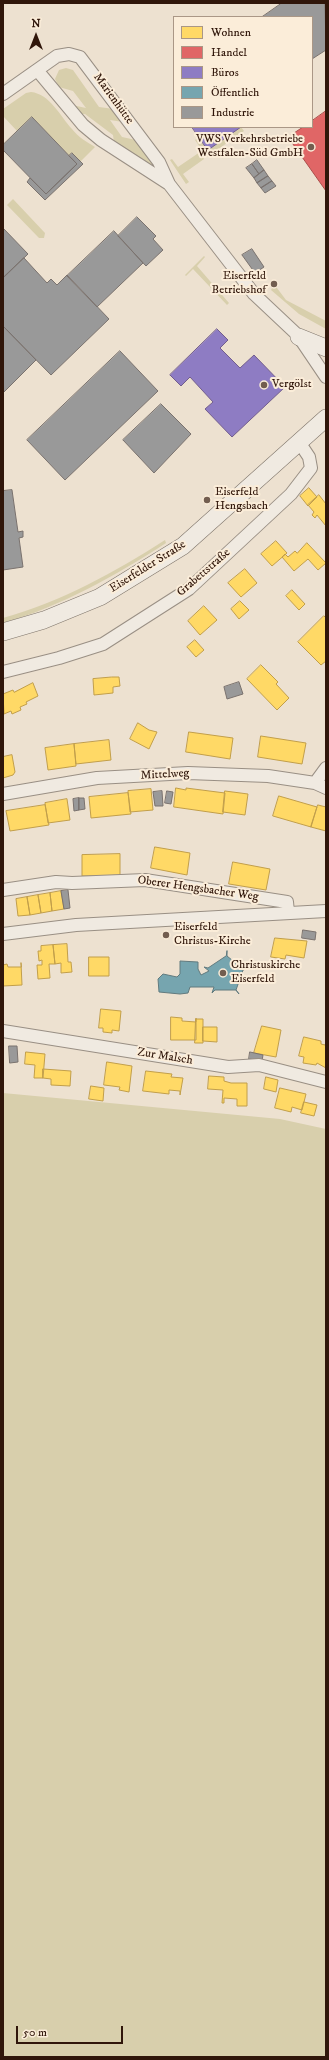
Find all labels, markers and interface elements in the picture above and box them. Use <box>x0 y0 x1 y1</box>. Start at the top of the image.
north arrow <box>16 16 56 56</box>
legend <box>173 16 313 128</box>
text: N <box>31 17 41 31</box>
text: Wohnen <box>211 25 251 40</box>
text: Handel <box>211 45 247 60</box>
text: Büros <box>211 65 239 80</box>
street label: Marienhütte <box>90 71 136 127</box>
text: Öffentlich <box>211 85 259 100</box>
text: Industrie <box>211 105 254 120</box>
place label: VWS Verkehrsbetriebe Westfalen-Süd GmbH <box>196 133 303 161</box>
marker: VWS Verkehrsbetriebe Westfalen-Süd GmbH <box>306 142 316 152</box>
place label: Eiserfeld Betriebshof <box>212 270 266 298</box>
marker: Eiserfeld Betriebshof <box>269 279 279 289</box>
place label: Vergölst <box>272 378 311 392</box>
marker: Vergölst <box>259 380 269 390</box>
place label: Eiserfeld Hengsbach <box>215 486 268 514</box>
marker: Eiserfeld Hengsbach <box>202 495 212 505</box>
street label: Eiserfelder Straße <box>107 538 189 596</box>
street label: Grabettstraße <box>174 546 234 600</box>
street label: Mittelweg <box>140 767 190 783</box>
street label: Oberer Hengsbacher Weg <box>137 873 259 905</box>
place label: Eiserfeld Christus-Kirche <box>174 921 251 949</box>
marker: Eiserfeld Christus-Kirche <box>161 930 171 940</box>
place label: Christuskirche Eiserfeld <box>231 959 300 987</box>
marker: Christuskirche Eiserfeld <box>218 968 228 978</box>
street label: Zur Malsch <box>136 1046 194 1068</box>
scale bar <box>18 2018 125 2044</box>
text: 50 m <box>23 2025 47 2040</box>

